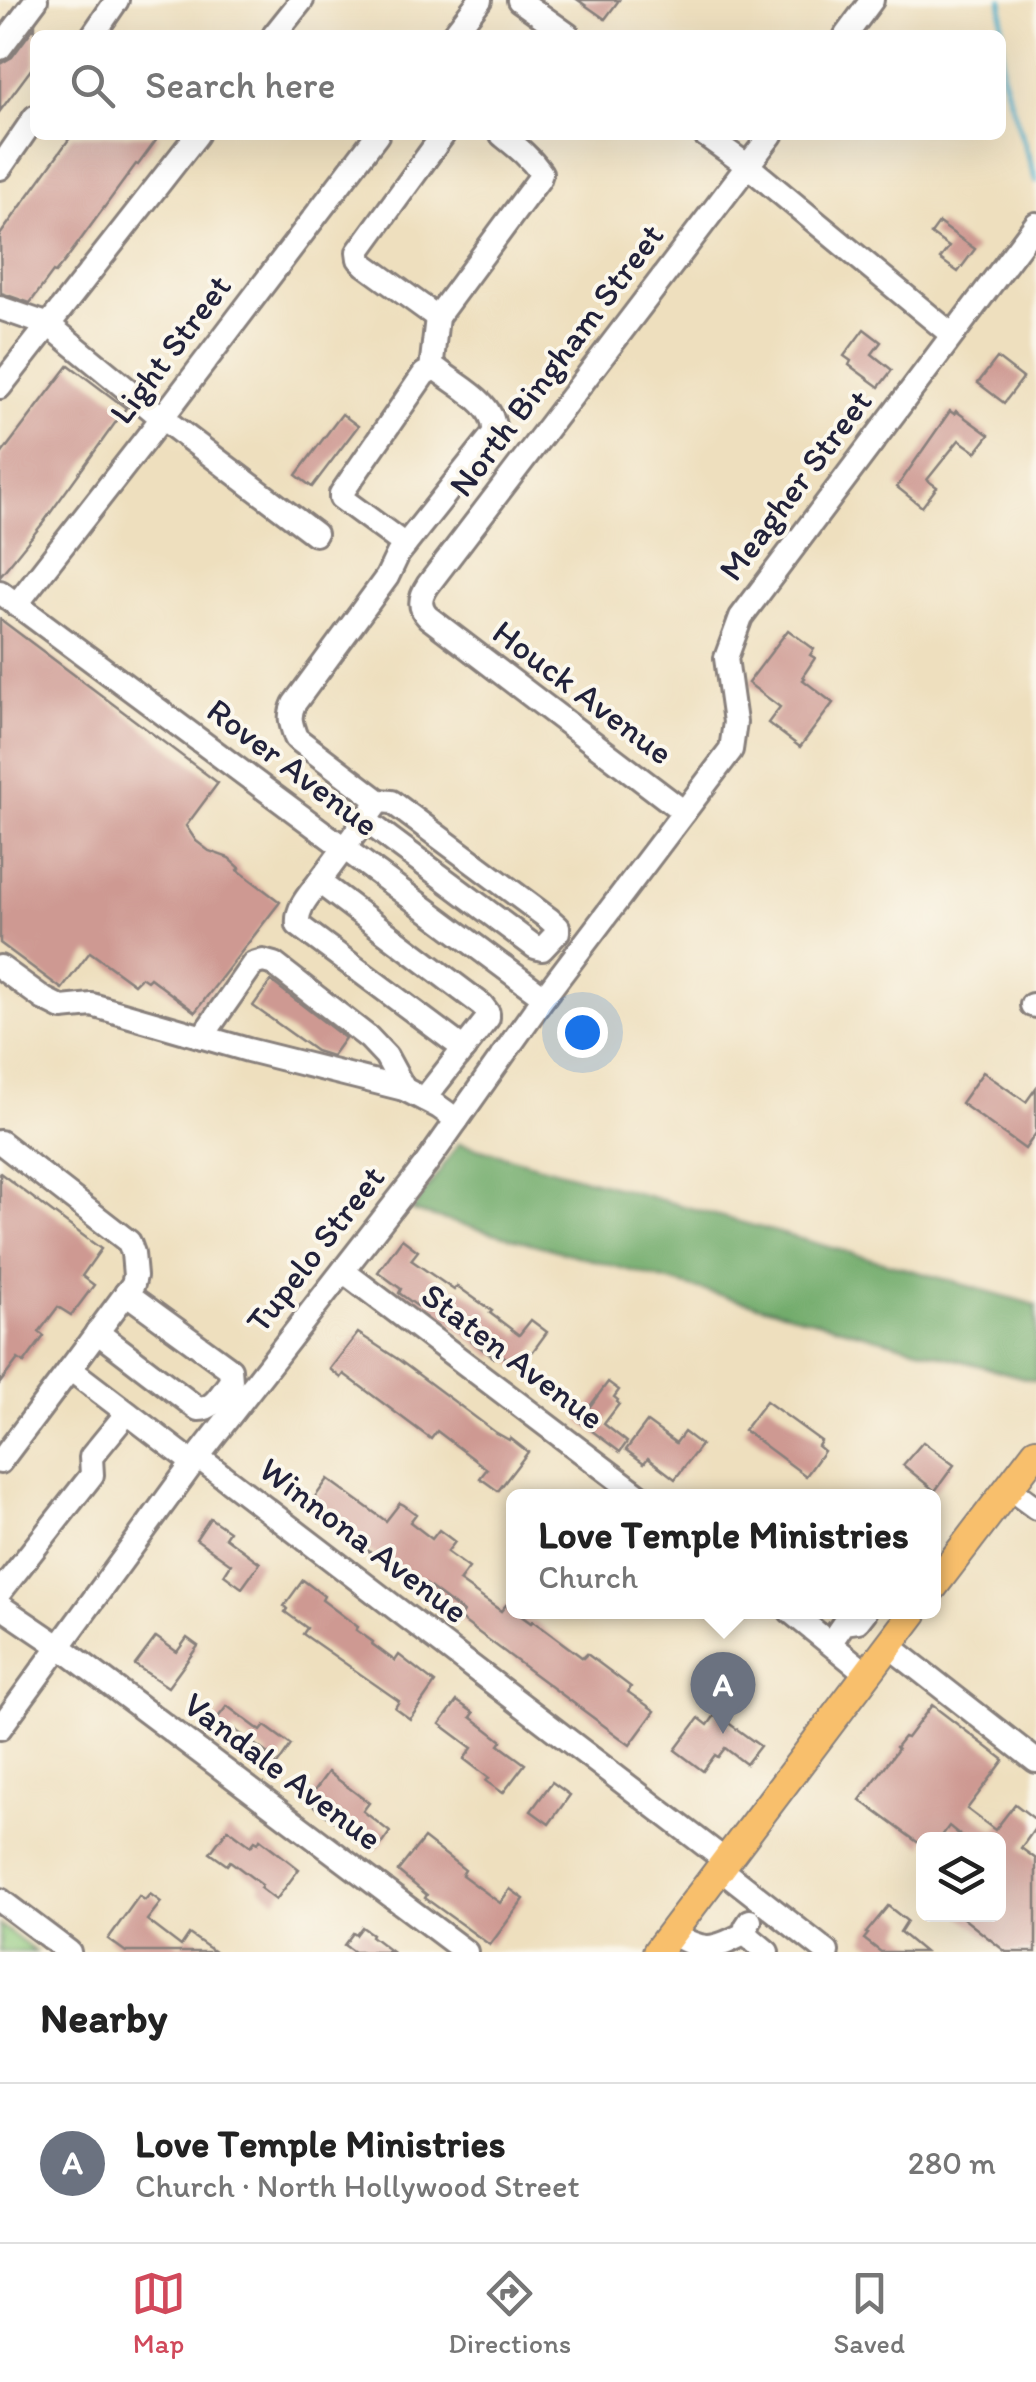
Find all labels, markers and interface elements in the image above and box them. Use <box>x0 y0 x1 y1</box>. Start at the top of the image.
search box <box>30 30 1006 140</box>
icon: search <box>65 58 120 113</box>
text: Search here <box>145 62 336 108</box>
street label: North Bingham Street <box>440 215 672 505</box>
street label: Light Street <box>100 266 240 432</box>
street label: Meagher Street <box>709 381 881 589</box>
street label: Houck Avenue <box>485 611 681 773</box>
street label: Rover Avenue <box>199 689 387 845</box>
your location <box>557 1007 608 1058</box>
street label: Tupelo Street <box>237 1157 393 1341</box>
street label: Staten Avenue <box>413 1274 613 1438</box>
street label: Winnona Avenue <box>251 1448 477 1632</box>
popup <box>506 1489 941 1619</box>
text: Love Temple Ministries <box>538 1512 909 1558</box>
text: Church <box>538 1558 638 1596</box>
pin: A <box>690 1652 756 1734</box>
street label: Vandale Avenue <box>176 1683 390 1859</box>
map controls <box>916 1832 1006 1922</box>
button: layers <box>916 1832 1006 1922</box>
text: Nearby <box>40 1992 167 2043</box>
text: Love Temple Ministries <box>135 2121 506 2167</box>
text: A <box>62 2144 83 2182</box>
text: 280 m <box>908 2144 996 2182</box>
text: Church · North Hollywood Street <box>135 2167 579 2205</box>
tab: Map <box>131 2266 186 2360</box>
tab: Directions <box>448 2266 571 2360</box>
tab: Saved <box>833 2266 905 2360</box>

